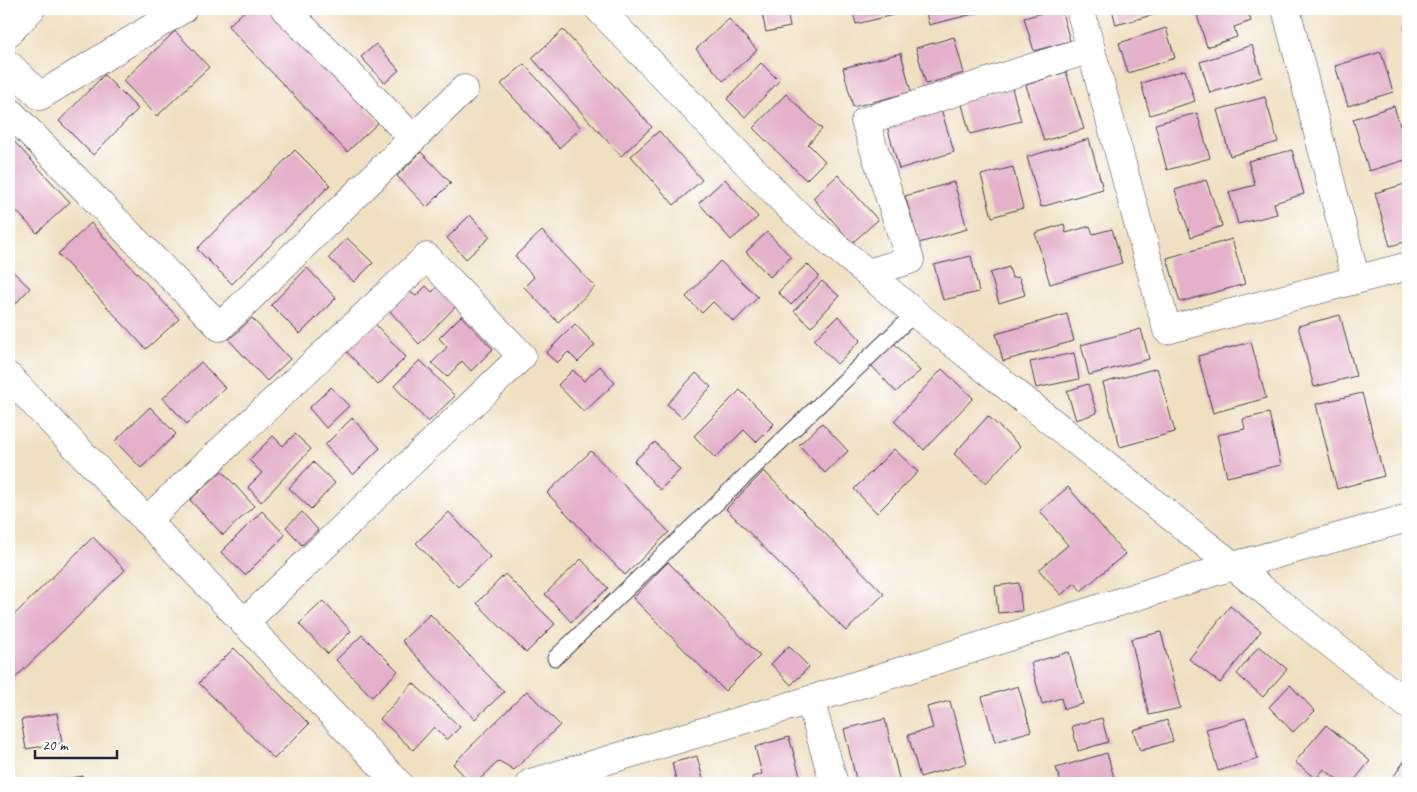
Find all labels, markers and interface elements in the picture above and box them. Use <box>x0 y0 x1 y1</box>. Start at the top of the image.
scale bar <box>35 727 118 759</box>
text: 20 m <box>42 736 69 755</box>

